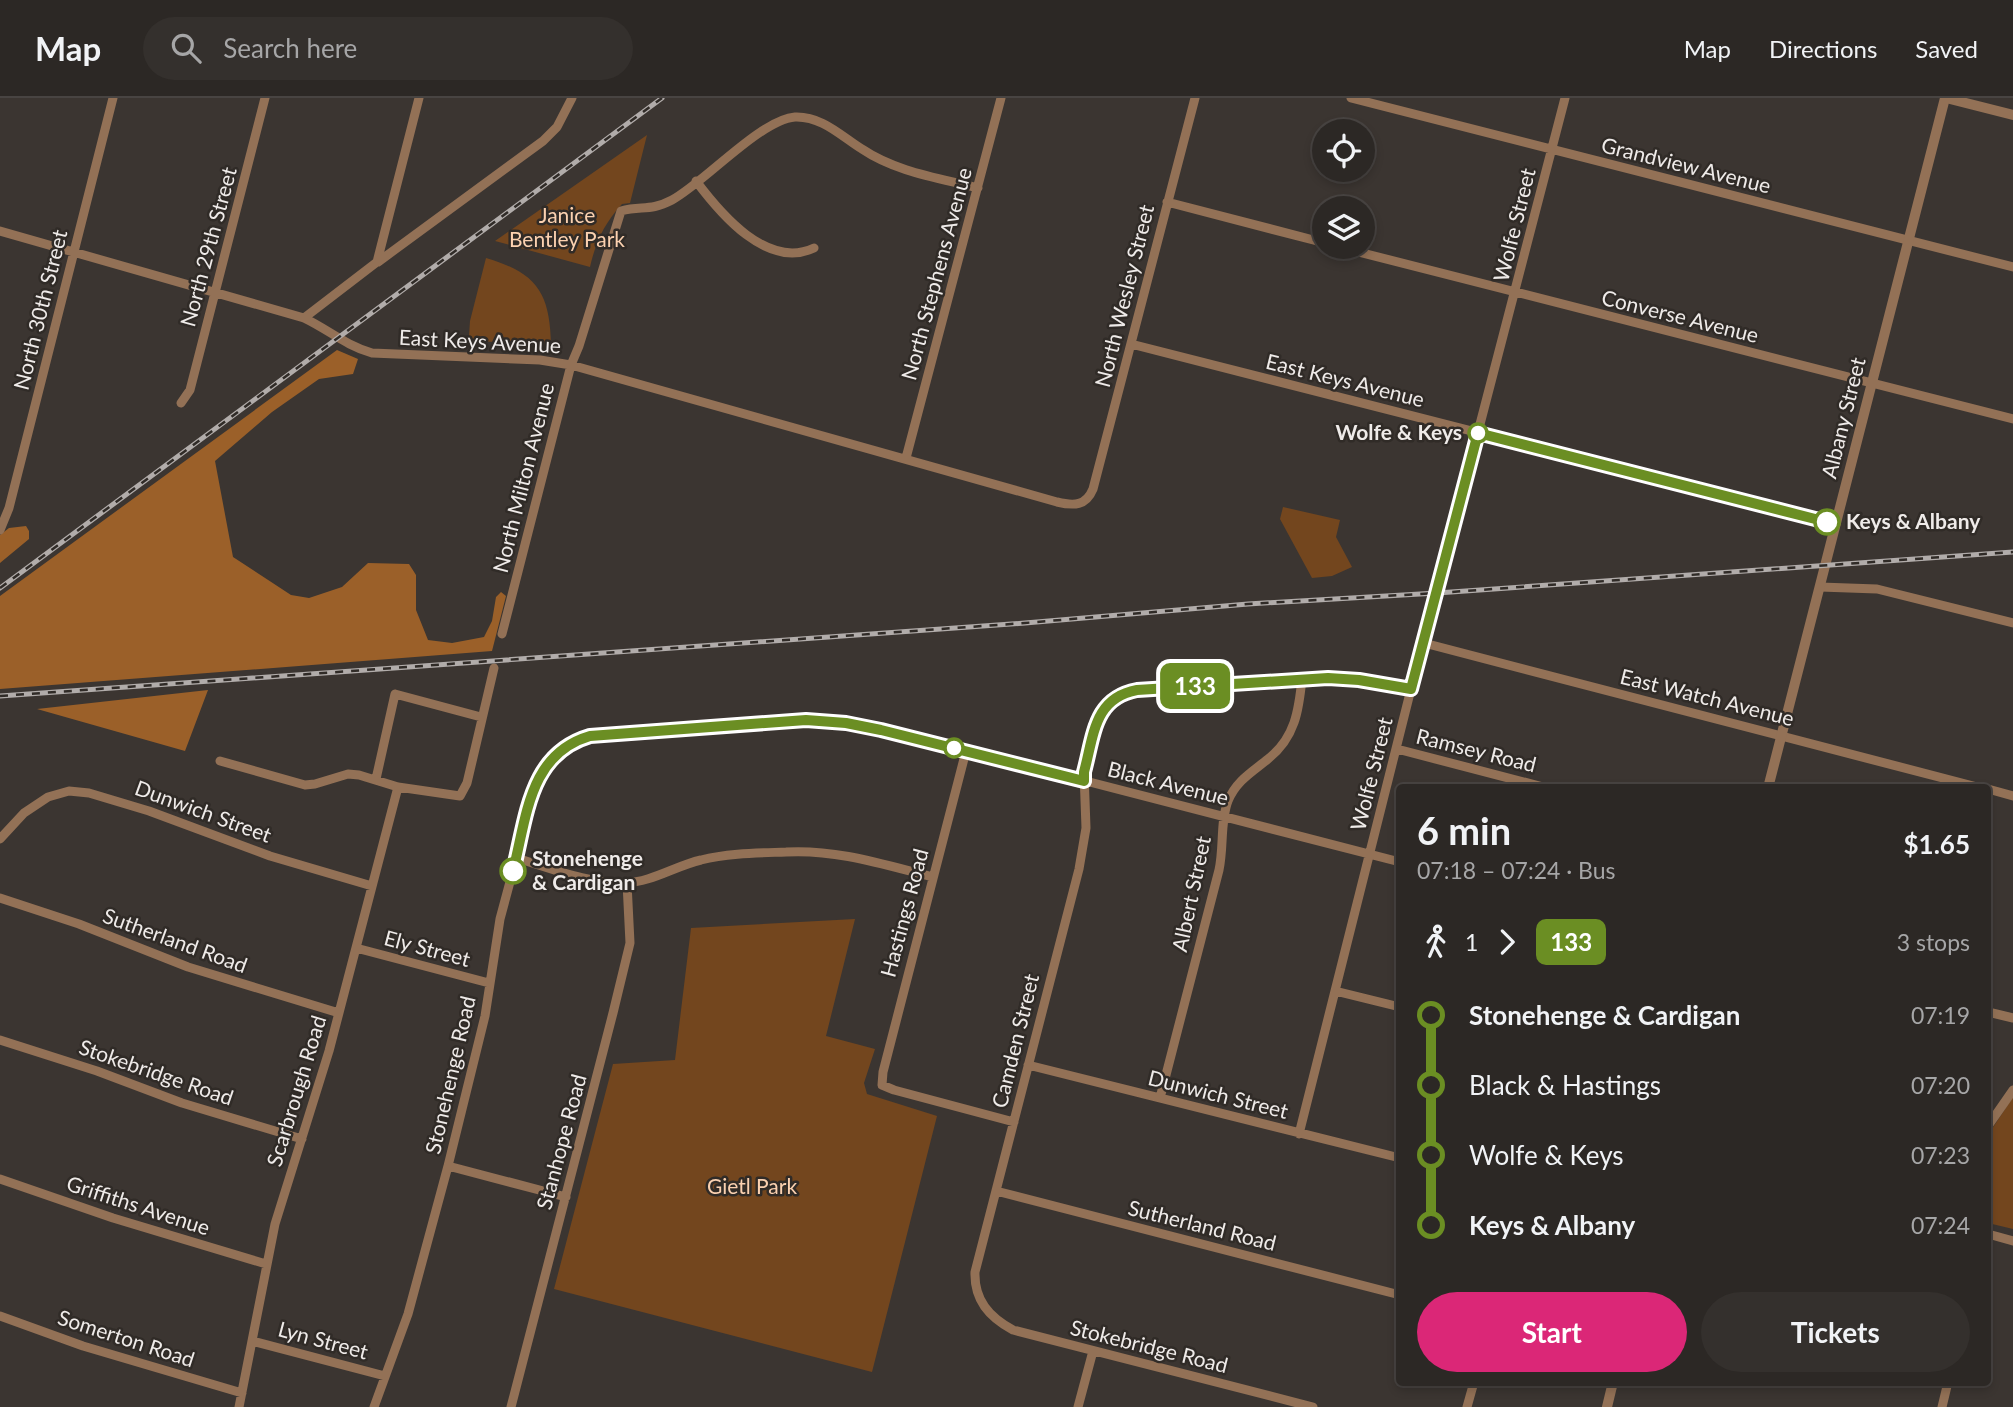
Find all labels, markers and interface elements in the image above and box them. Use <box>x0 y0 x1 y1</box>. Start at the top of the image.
search box <box>143 17 633 80</box>
text: Map <box>35 28 101 68</box>
icon: search <box>167 29 205 67</box>
text: Search here <box>223 32 357 64</box>
text: Map <box>1684 34 1731 63</box>
text: Directions <box>1769 34 1877 63</box>
text: Saved <box>1915 34 1978 63</box>
map controls <box>1312 119 1375 259</box>
button: locate <box>1312 119 1375 182</box>
street label: Grandview Avenue <box>1599 131 1774 198</box>
street label: North 29th Street <box>174 164 241 329</box>
street label: North Stephens Avenue <box>895 165 976 383</box>
street label: Wolfe Street <box>1487 165 1540 284</box>
button: layers <box>1312 196 1375 259</box>
street label: North Wesley Street <box>1089 201 1158 389</box>
park label: Janice Bentley Park <box>509 202 625 251</box>
street label: North 30th Street <box>8 227 72 392</box>
street label: Converse Avenue <box>1599 284 1761 347</box>
street label: East Keys Avenue <box>398 324 562 357</box>
street label: East Keys Avenue <box>1264 348 1427 411</box>
street label: Albany Street <box>1815 354 1870 481</box>
street label: North Milton Avenue <box>487 380 558 575</box>
place label: Wolfe & Keys <box>1335 419 1462 444</box>
marker: Wolfe & Keys <box>1468 423 1488 443</box>
place label: Keys & Albany <box>1846 508 1981 533</box>
marker: Keys & Albany <box>1814 509 1840 535</box>
line badge: 133 <box>1155 663 1235 709</box>
street label: East Watch Avenue <box>1618 663 1797 730</box>
text: 133 <box>1174 671 1216 700</box>
street label: Wolfe Street <box>1344 714 1397 833</box>
street label: Ramsey Road <box>1414 723 1539 777</box>
unlabelled marker <box>944 738 964 758</box>
street label: Black Avenue <box>1105 755 1231 810</box>
street label: Dunwich Street <box>132 774 275 847</box>
text: 6 min <box>1417 807 1511 853</box>
text: $1.65 <box>1904 828 1970 860</box>
street label: Albert Street <box>1166 833 1215 954</box>
place label: Stonehenge & Cardigan <box>532 845 643 894</box>
street label: Hastings Road <box>874 846 933 980</box>
text: 07:18 – 07:24 · Bus <box>1417 856 1616 884</box>
marker: Stonehenge & Cardigan <box>500 858 526 884</box>
street label: Sutherland Road <box>100 902 251 977</box>
icon: walk <box>1417 923 1455 961</box>
icon: forward <box>1488 923 1526 961</box>
street label: Ely Street <box>382 924 474 971</box>
text: 133 <box>1550 927 1592 956</box>
text: 1 <box>1465 928 1478 956</box>
text: 3 stops <box>1897 928 1970 956</box>
street label: Camden Street <box>986 971 1043 1110</box>
street label: Stonehenge Road <box>419 993 480 1156</box>
text: Stonehenge & Cardigan <box>1469 999 1740 1031</box>
text: 07:19 <box>1911 1001 1970 1029</box>
street label: Scarbrough Road <box>261 1012 330 1169</box>
street label: Stokebridge Road <box>76 1033 237 1110</box>
street label: Dunwich Street <box>1146 1064 1291 1123</box>
text: Black & Hastings <box>1469 1069 1661 1101</box>
street label: Stanhope Road <box>530 1071 591 1212</box>
text: 07:20 <box>1911 1071 1970 1099</box>
text: Wolfe & Keys <box>1469 1139 1624 1171</box>
text: 07:23 <box>1911 1141 1970 1169</box>
street label: Griffiths Avenue <box>64 1170 213 1239</box>
park label: Gietl Park <box>707 1173 797 1198</box>
street label: Sutherland Road <box>1126 1194 1279 1255</box>
text: Keys & Albany <box>1469 1209 1635 1241</box>
text: 07:24 <box>1911 1211 1970 1239</box>
button: Start <box>1417 1292 1687 1372</box>
button: Tickets <box>1701 1292 1970 1372</box>
street label: Somerton Road <box>55 1304 198 1371</box>
street label: Stokebridge Road <box>1068 1314 1231 1377</box>
street label: Lyn Street <box>276 1316 372 1364</box>

